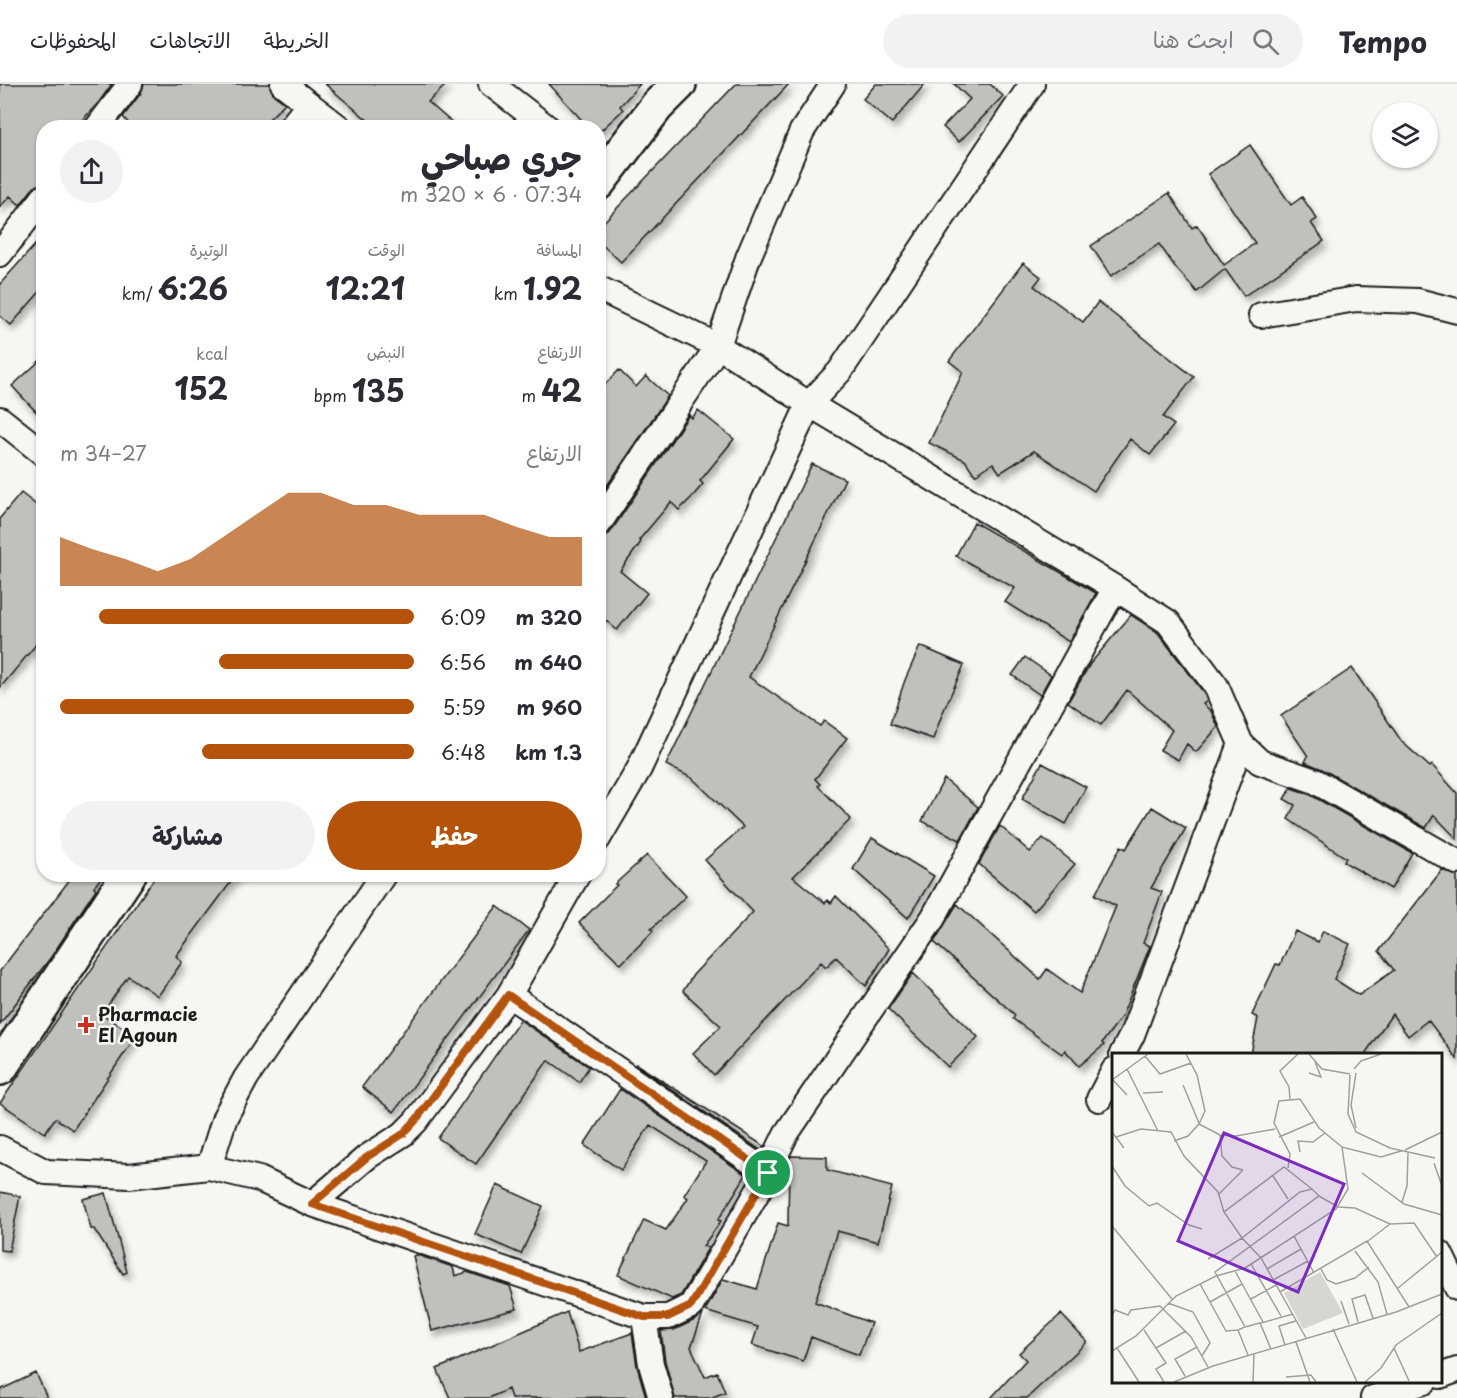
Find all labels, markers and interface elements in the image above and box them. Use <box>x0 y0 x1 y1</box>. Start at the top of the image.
search box <box>883 14 1303 68</box>
text: Tempo <box>1339 20 1427 63</box>
text: ابحث هنا <box>1153 22 1234 55</box>
text: المحفوظات <box>30 23 116 55</box>
text: الاتجاهات <box>149 23 231 55</box>
text: الخريطة <box>264 23 329 55</box>
icon: search <box>1249 25 1282 58</box>
map controls <box>1372 102 1438 168</box>
button: layers <box>1372 102 1438 168</box>
text: جري صباحي <box>421 131 582 181</box>
button: share <box>60 140 123 203</box>
text: 07:34 · 6 × 320 m <box>400 179 582 209</box>
text: الوتيرة <box>189 237 228 261</box>
text: الوقت <box>368 237 405 261</box>
text: المسافة <box>536 237 582 261</box>
text: 6:26 <box>158 265 228 310</box>
text: 12:21 <box>325 265 405 310</box>
text: 1.92 <box>523 265 582 310</box>
text: /km <box>122 281 158 305</box>
text: km <box>494 281 523 305</box>
text: النبض <box>367 339 405 363</box>
text: الارتفاع <box>537 339 582 363</box>
text: kcal <box>196 341 228 365</box>
text: 152 <box>174 365 228 410</box>
text: 135 <box>352 367 405 412</box>
text: 42 <box>541 367 582 412</box>
text: bpm <box>313 383 352 407</box>
text: m <box>522 383 541 407</box>
text: 27–34 m <box>60 438 147 468</box>
text: الارتفاع <box>526 438 582 468</box>
text: 6:09 <box>440 602 486 632</box>
text: 320 m <box>515 602 582 632</box>
text: 6:56 <box>440 647 486 677</box>
text: 640 m <box>514 647 582 677</box>
text: 5:59 <box>442 692 486 722</box>
text: 960 m <box>516 692 582 722</box>
text: 6:48 <box>441 737 486 767</box>
text: 1.3 km <box>515 737 582 767</box>
button: مشاركة <box>60 801 315 870</box>
button: حفظ <box>327 801 582 870</box>
place label: Pharmacie El Agoun <box>98 1000 198 1048</box>
marker: Pharmacie El Agoun <box>79 1018 93 1032</box>
inset map <box>1112 1053 1442 1383</box>
pin <box>742 1147 793 1198</box>
icon: arrive <box>751 1156 784 1189</box>

